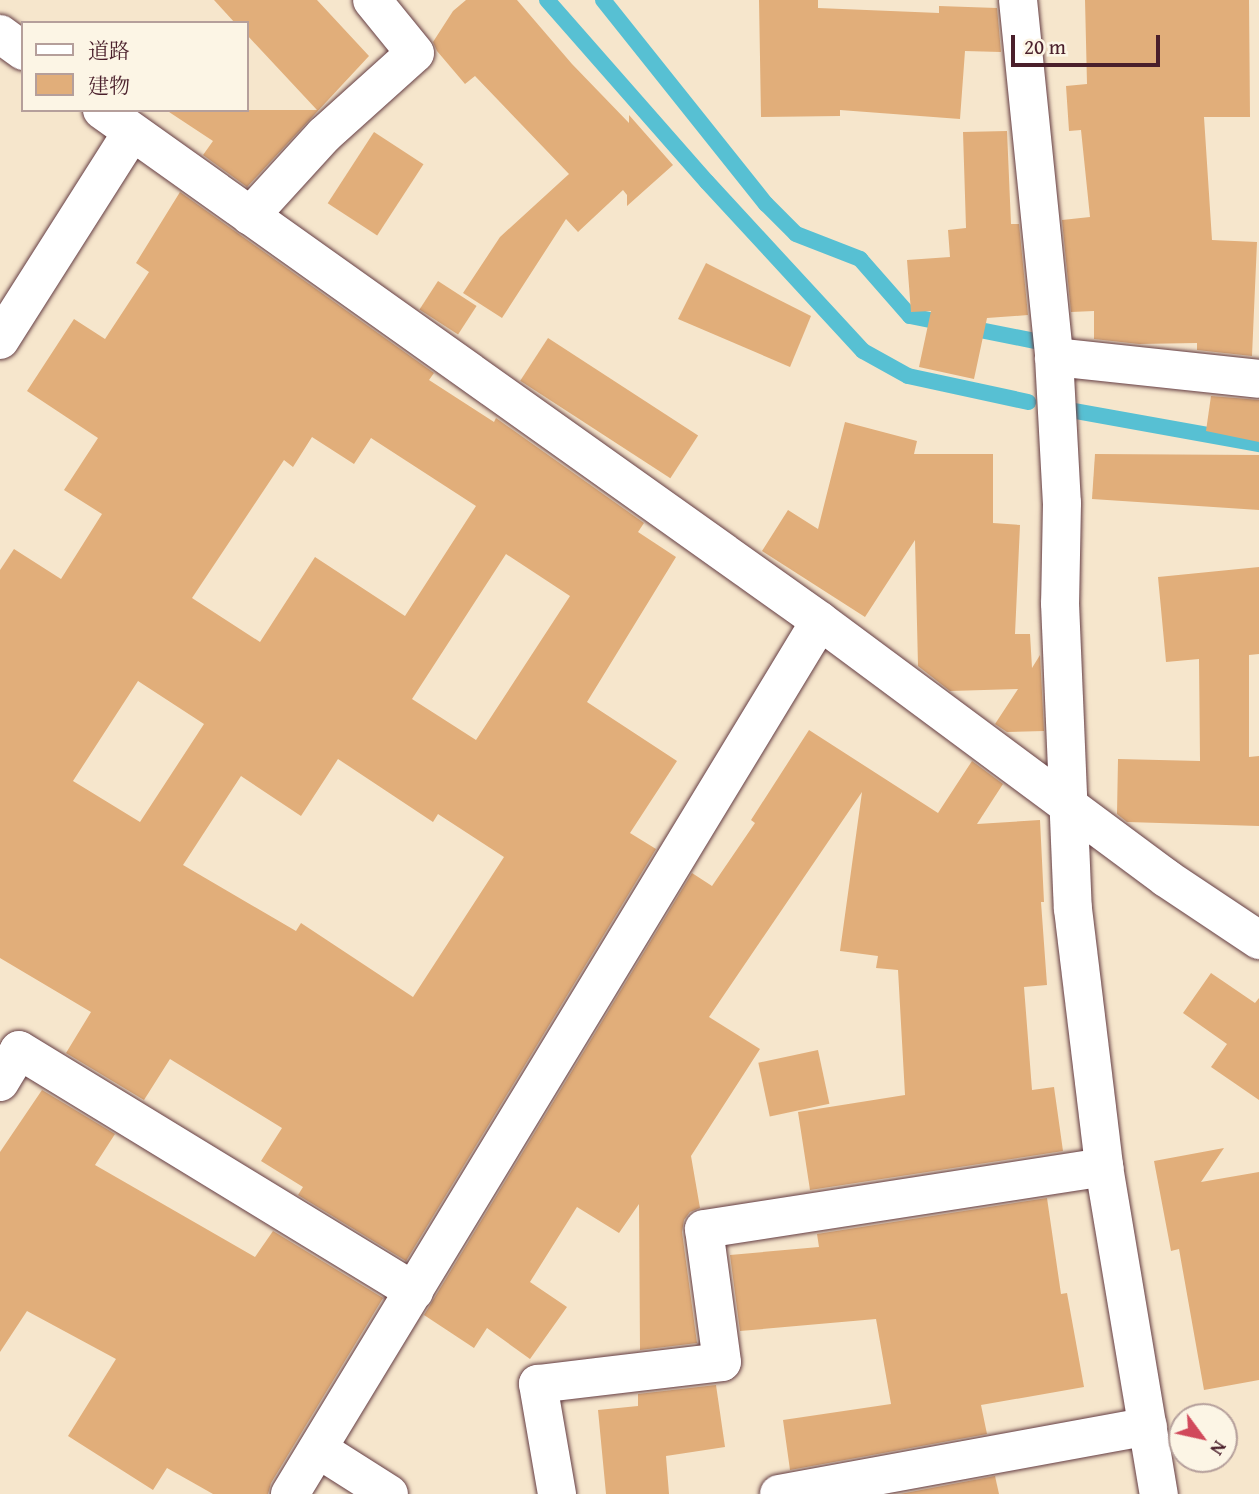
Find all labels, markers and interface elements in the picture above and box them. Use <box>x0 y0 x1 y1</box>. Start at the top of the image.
legend <box>21 21 248 112</box>
scale bar <box>1014 21 1163 65</box>
text: 20 m <box>1024 31 1066 62</box>
text: 道路 <box>88 35 130 66</box>
text: 建物 <box>88 70 130 101</box>
north arrow <box>1168 1403 1238 1473</box>
text: N <box>1204 1435 1234 1461</box>

